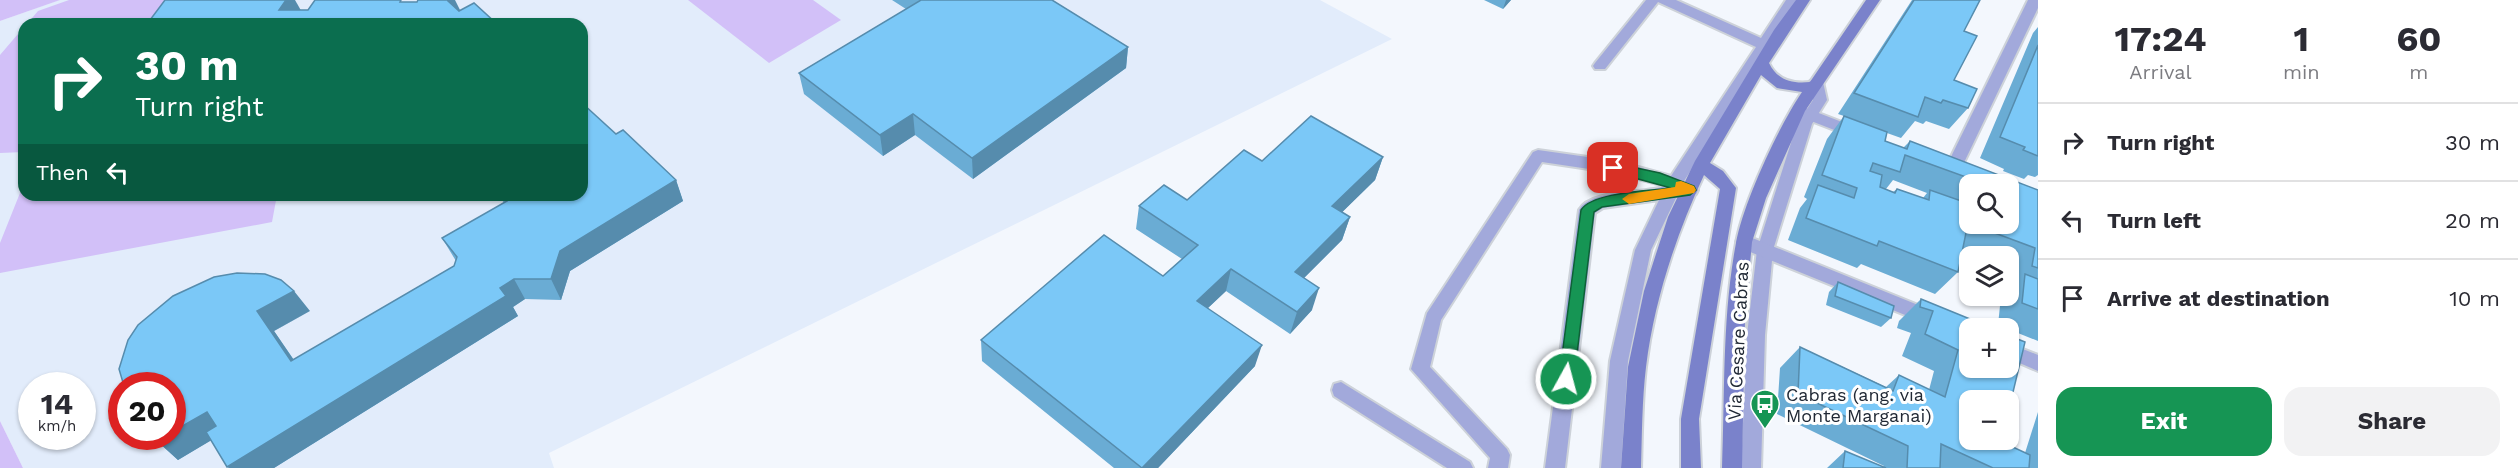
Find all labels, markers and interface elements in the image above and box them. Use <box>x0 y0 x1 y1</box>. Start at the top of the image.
text: 17:24 <box>2114 18 2206 60</box>
text: 1 <box>2294 18 2309 60</box>
text: 60 <box>2396 18 2442 60</box>
text: 30 m <box>135 41 239 90</box>
icon: right <box>36 42 114 120</box>
text: Arrival <box>2129 60 2192 84</box>
text: min <box>2283 60 2320 84</box>
text: m <box>2409 60 2428 84</box>
text: Turn right <box>135 91 264 123</box>
icon: right <box>2056 126 2089 159</box>
text: Turn right <box>2107 130 2214 155</box>
text: 30 m <box>2445 130 2500 155</box>
pin <box>1587 142 1638 193</box>
icon: arrive <box>1596 151 1629 184</box>
icon: left <box>101 156 134 189</box>
text: Then <box>36 160 89 185</box>
map controls <box>1959 174 2019 450</box>
button: search <box>1959 174 2019 234</box>
icon: left <box>2056 204 2089 237</box>
text: Turn left <box>2107 208 2201 233</box>
text: 20 m <box>2445 208 2500 233</box>
button: layers <box>1959 246 2019 306</box>
street label: Via Cesare Cabras <box>1723 261 1753 421</box>
icon: arrive <box>2056 282 2089 315</box>
text: Arrive at destination <box>2107 286 2330 311</box>
text: 10 m <box>2449 286 2500 311</box>
button: + <box>1959 318 2019 378</box>
position arrow <box>1534 347 1598 411</box>
speed limit sign: 20 <box>108 372 186 450</box>
place label: Cabras (ang. via Monte Marganai) <box>1786 384 1932 426</box>
text: 14 <box>41 386 73 421</box>
button: Exit <box>2056 387 2272 456</box>
button: Share <box>2284 387 2500 456</box>
bus stop icon: Cabras (ang. via Monte Marganai) <box>1749 388 1781 430</box>
button: − <box>1959 390 2019 450</box>
text: km/h <box>38 417 76 435</box>

